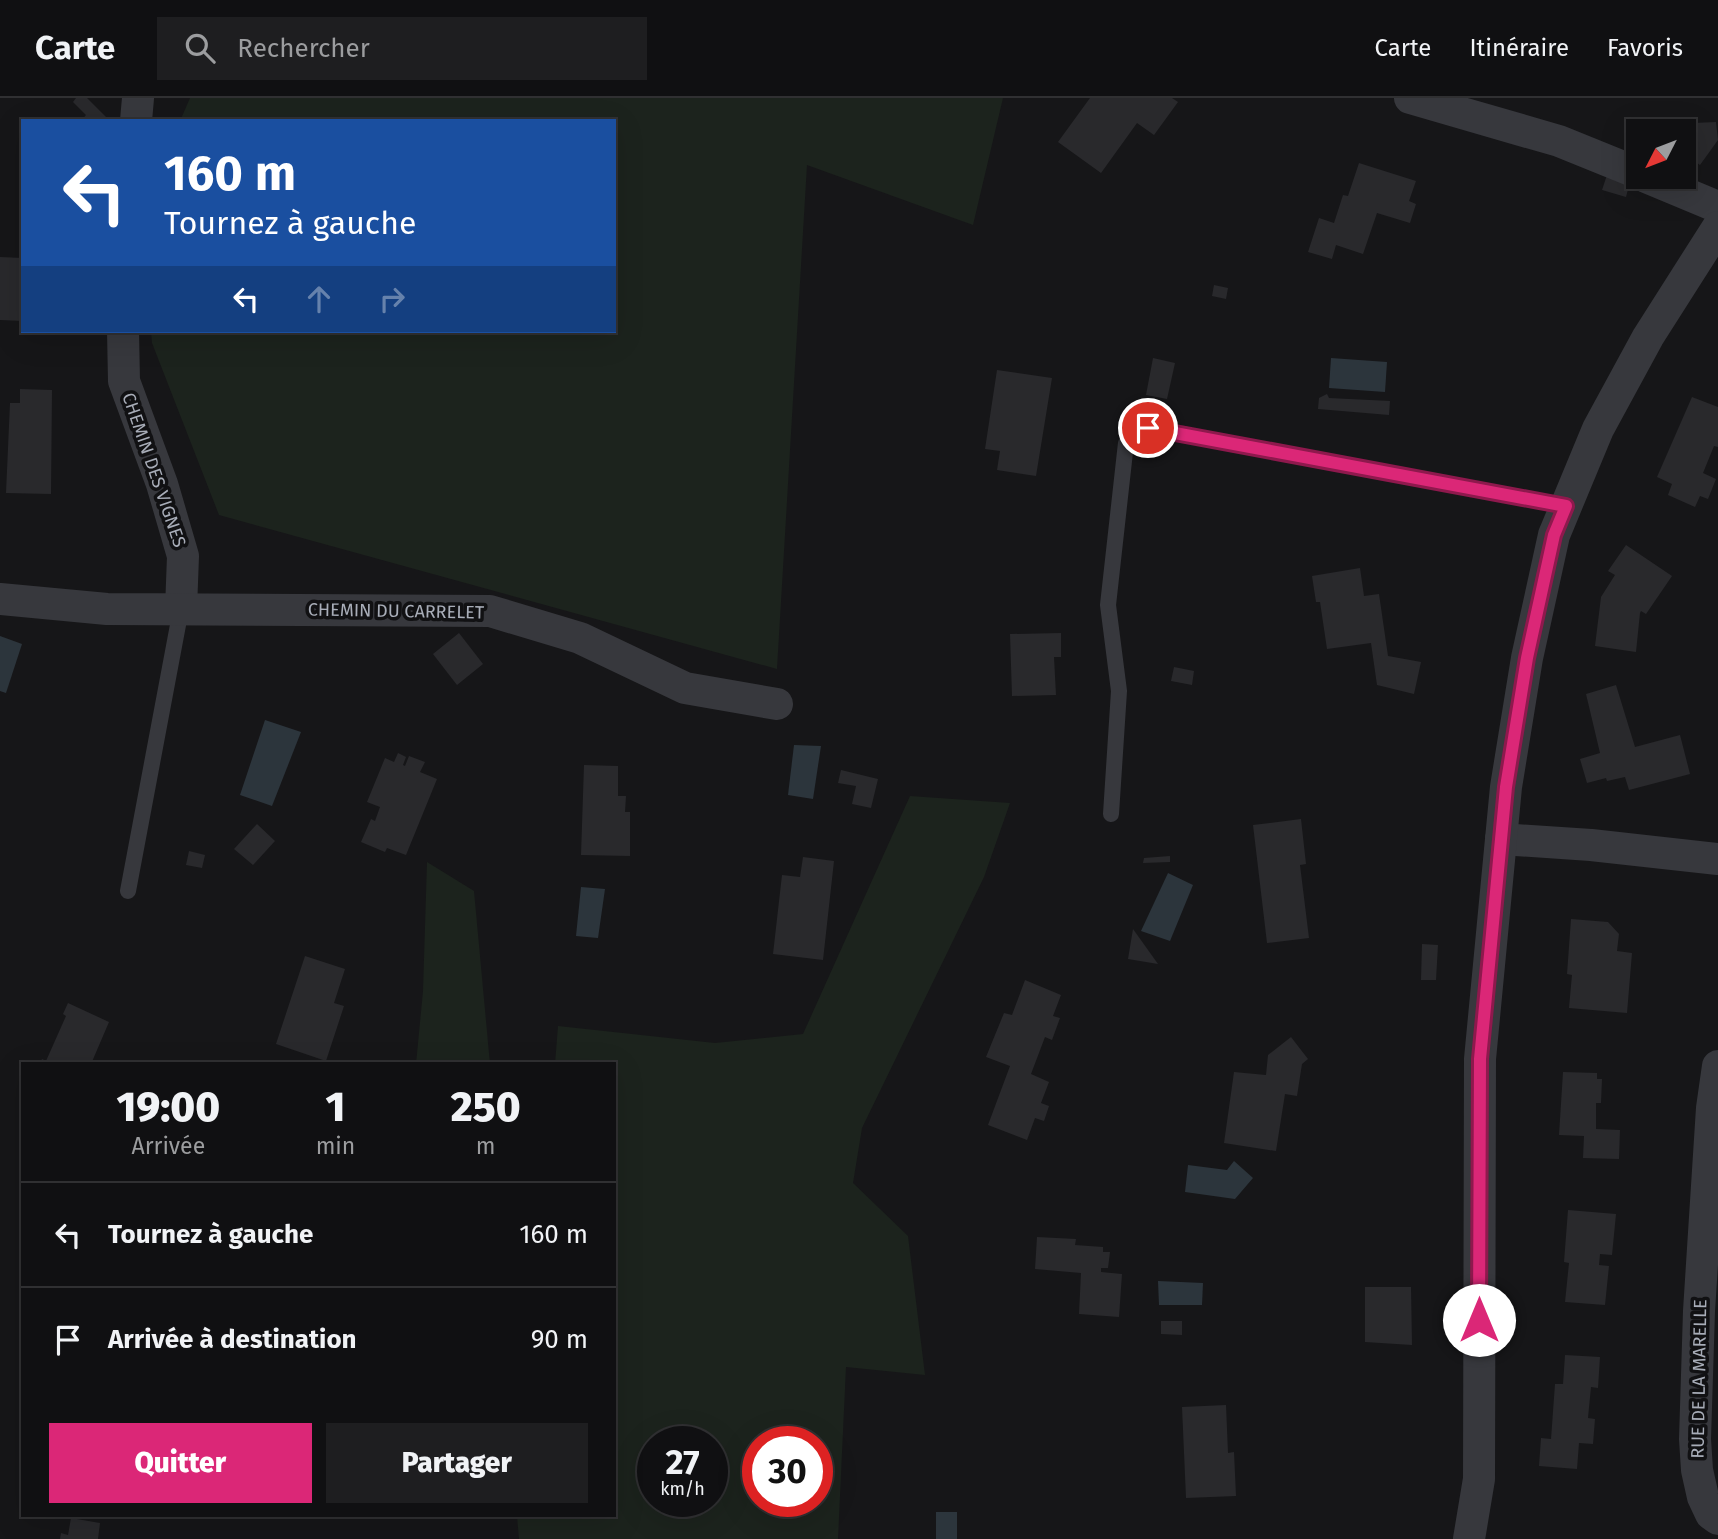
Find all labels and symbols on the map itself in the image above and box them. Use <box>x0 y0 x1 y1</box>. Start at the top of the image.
north arrow <box>1626 119 1696 189</box>
street label: CHEMIN DES VIGNES <box>117 390 191 550</box>
pin <box>1118 398 1178 458</box>
street label: CHEMIN DU CARRELET <box>308 598 485 624</box>
position arrow <box>1442 1283 1516 1357</box>
street label: RUE DE LA MARELLE <box>1687 1299 1711 1459</box>
speed limit sign: 30 <box>742 1426 833 1517</box>

